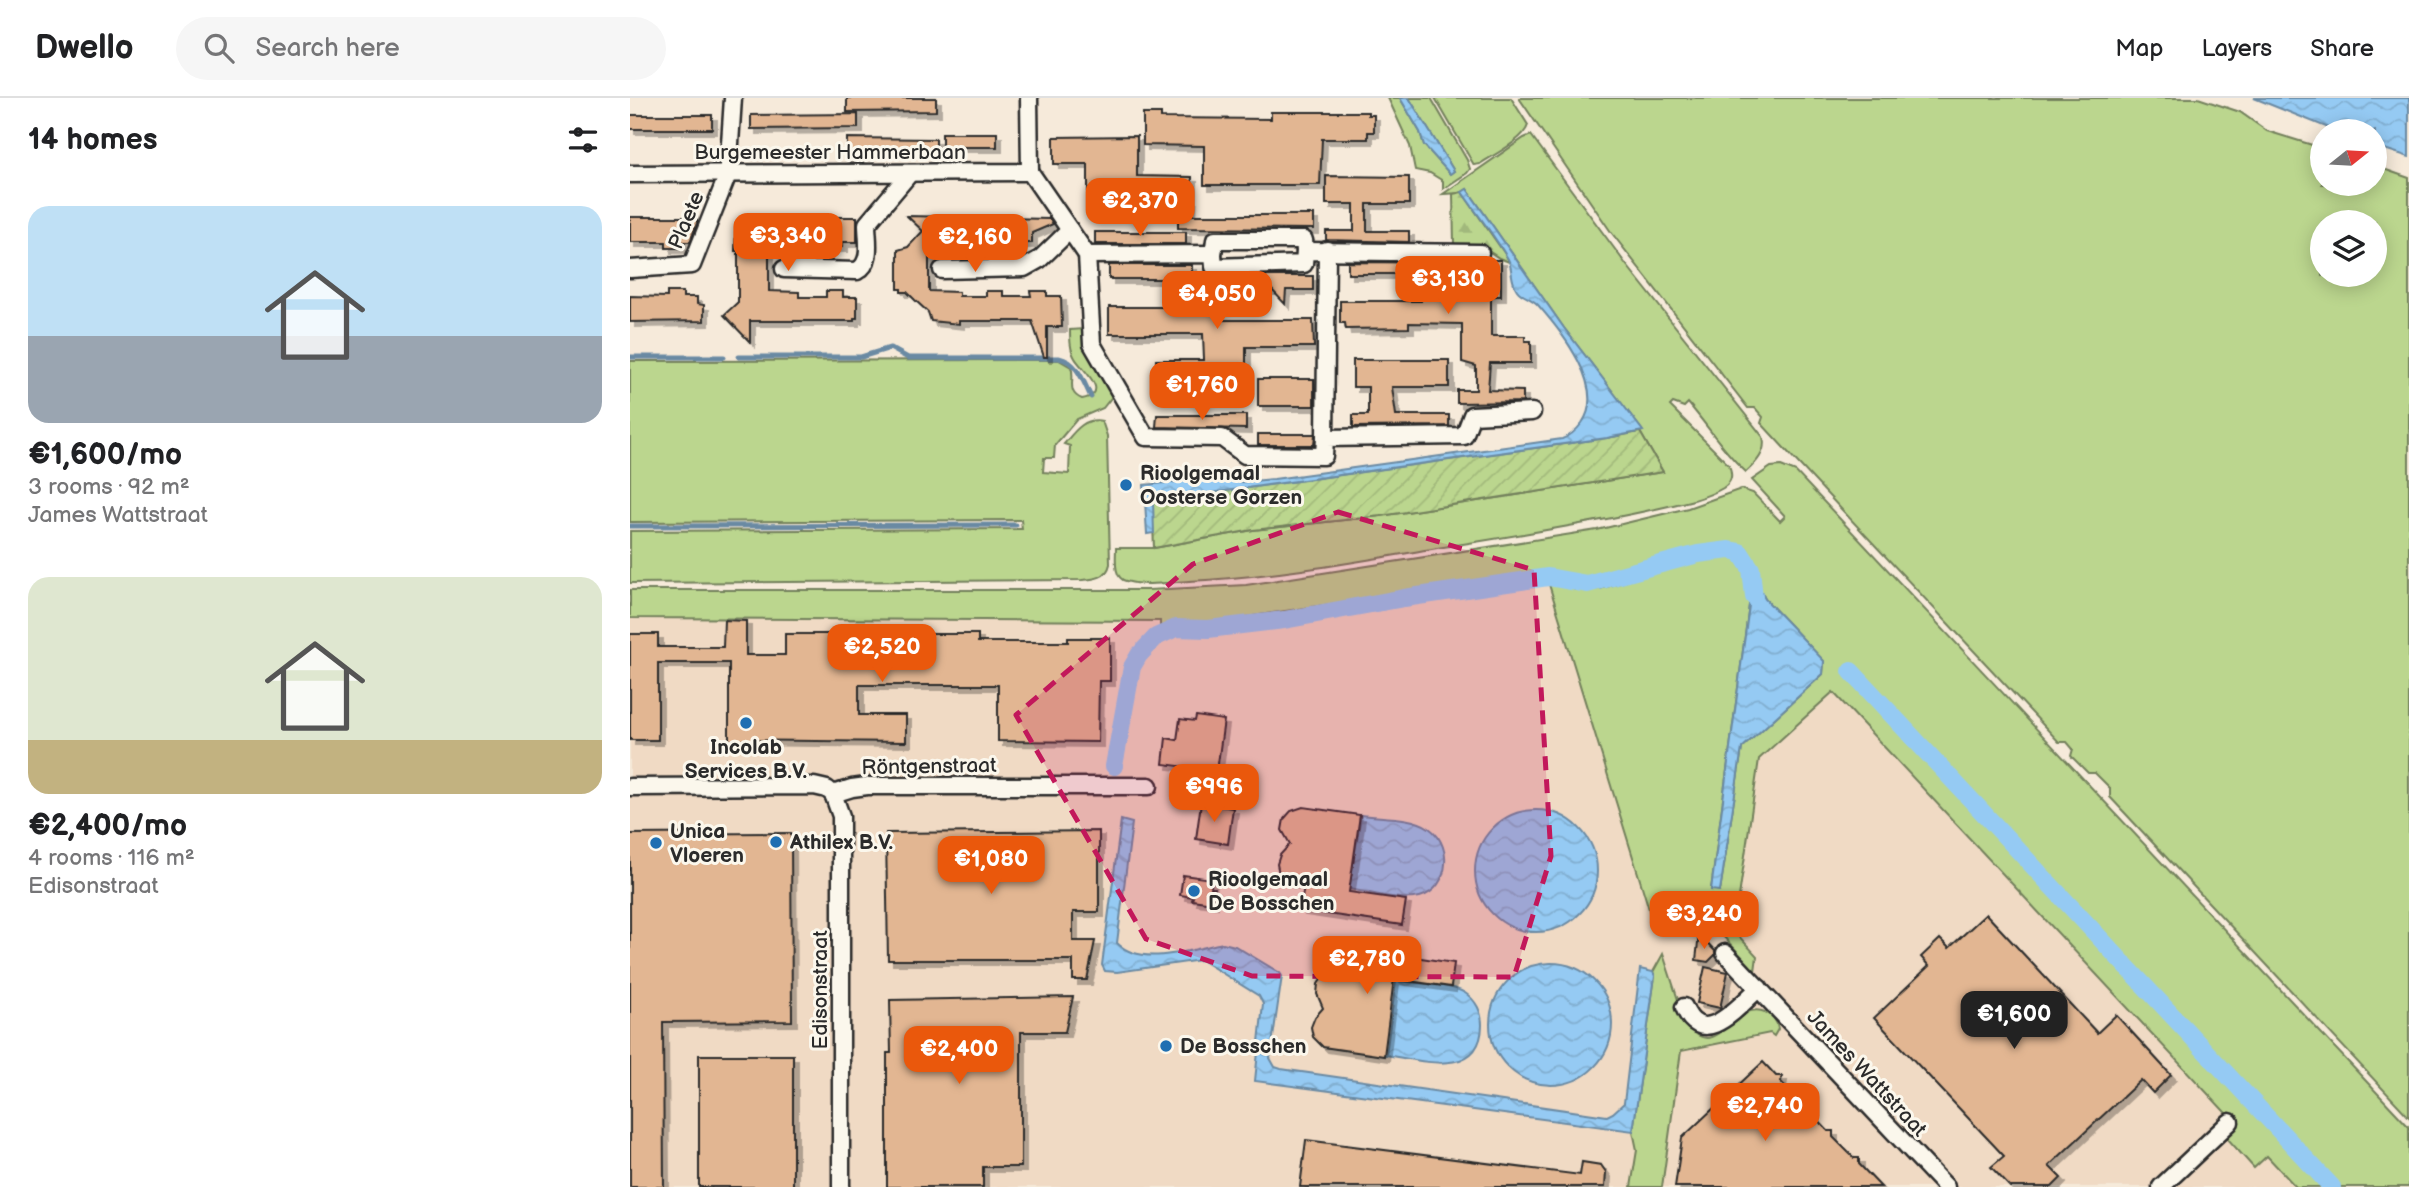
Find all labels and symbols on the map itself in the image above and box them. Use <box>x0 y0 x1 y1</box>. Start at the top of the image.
north arrow <box>2310 119 2387 196</box>
street label: Burgemeester Hammerbaan <box>694 140 966 165</box>
pin: €2,370 <box>1083 178 1197 238</box>
street label: Plaete <box>663 188 710 253</box>
pin: €3,340 <box>731 214 845 273</box>
pin: €2,160 <box>918 214 1032 274</box>
pin: €3,130 <box>1391 256 1505 316</box>
pin: €4,050 <box>1160 272 1274 331</box>
pin: €1,760 <box>1145 362 1259 422</box>
place label: Rioolgemaal Oosterse Gorzen <box>1140 461 1302 510</box>
marker: Rioolgemaal Oosterse Gorzen <box>1118 477 1134 493</box>
pin: €2,520 <box>825 624 939 684</box>
marker: Incolab Services B.V. <box>738 715 754 731</box>
place label: Incolab Services B.V. <box>685 735 807 784</box>
street label: Röntgenstraat <box>861 753 997 780</box>
pin: €996 <box>1173 764 1255 824</box>
place label: Unica Vloeren <box>670 819 744 868</box>
place label: Athilex B.V. <box>789 830 893 855</box>
marker: Athilex B.V. <box>768 834 784 850</box>
marker: Unica Vloeren <box>648 835 664 851</box>
pin: €1,080 <box>934 836 1048 896</box>
place label: Rioolgemaal De Bosschen <box>1208 867 1335 916</box>
marker: Rioolgemaal De Bosschen <box>1186 883 1202 899</box>
pin: €3,240 <box>1647 892 1761 951</box>
street label: Edisonstraat <box>808 930 833 1050</box>
pin: €2,780 <box>1310 936 1424 996</box>
pin: €1,600 <box>1957 992 2071 1051</box>
street label: James Wattstraat <box>1801 1005 1932 1142</box>
pin: €2,400 <box>902 1026 1016 1086</box>
place label: De Bosschen <box>1180 1034 1307 1059</box>
marker: De Bosschen <box>1158 1038 1174 1054</box>
pin: €2,740 <box>1708 1084 1822 1143</box>

